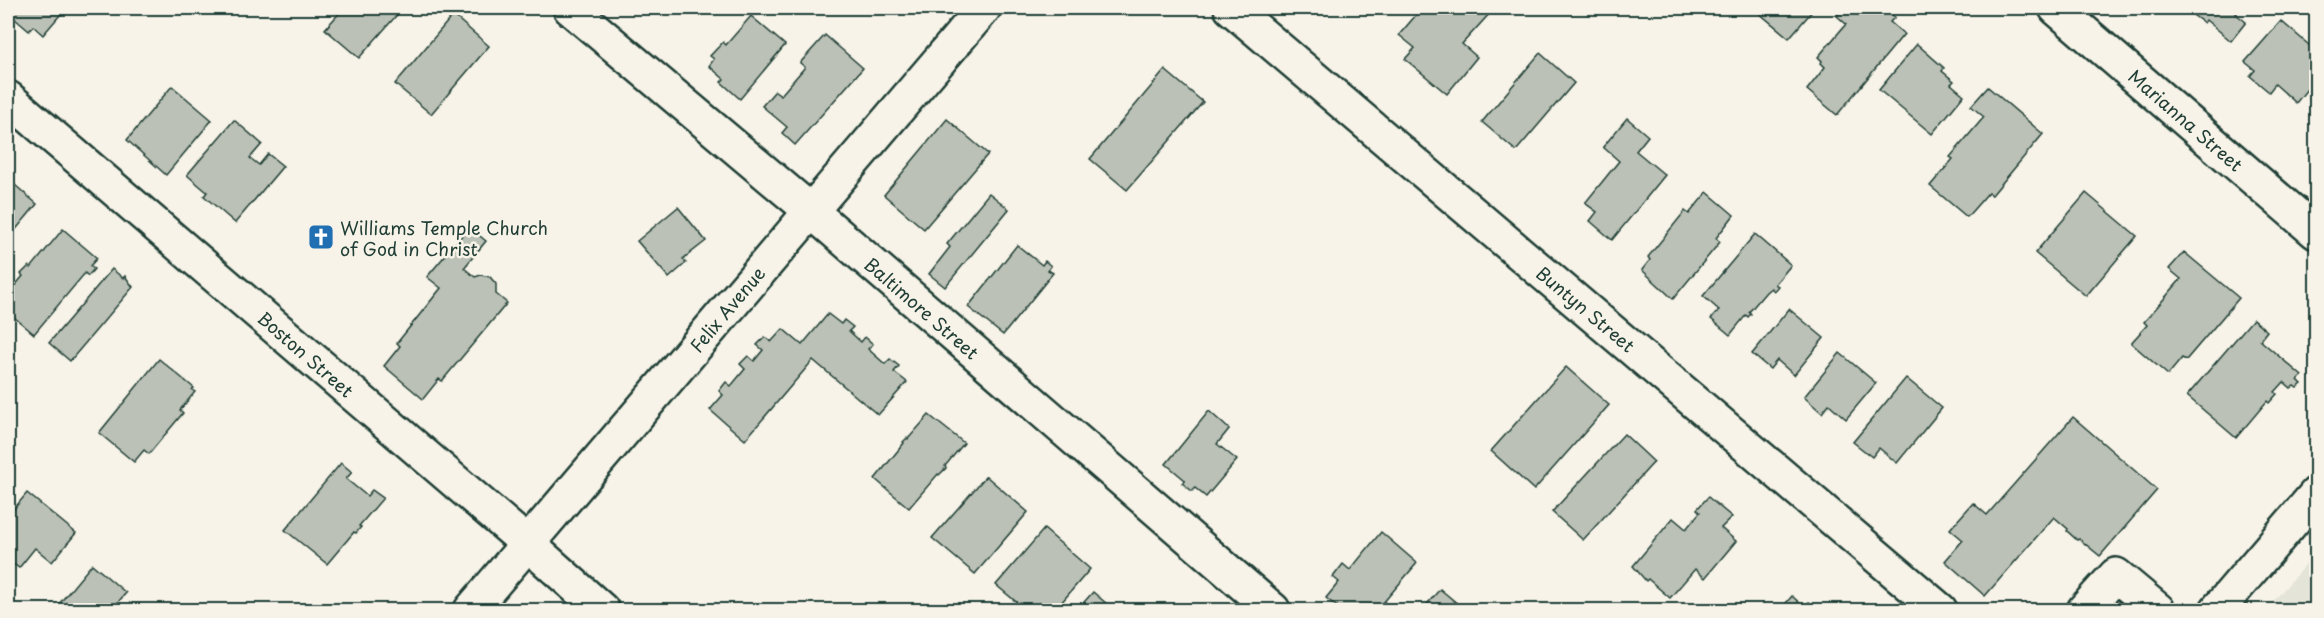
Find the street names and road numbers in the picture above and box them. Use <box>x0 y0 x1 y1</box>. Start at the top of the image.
street label: Marianna Street <box>2123 63 2249 177</box>
street label: Baltimore Street <box>859 251 985 365</box>
street label: Felix Avenue <box>683 260 771 358</box>
street label: Buntyn Street <box>1531 260 1641 358</box>
street label: Boston Street <box>252 305 360 403</box>

